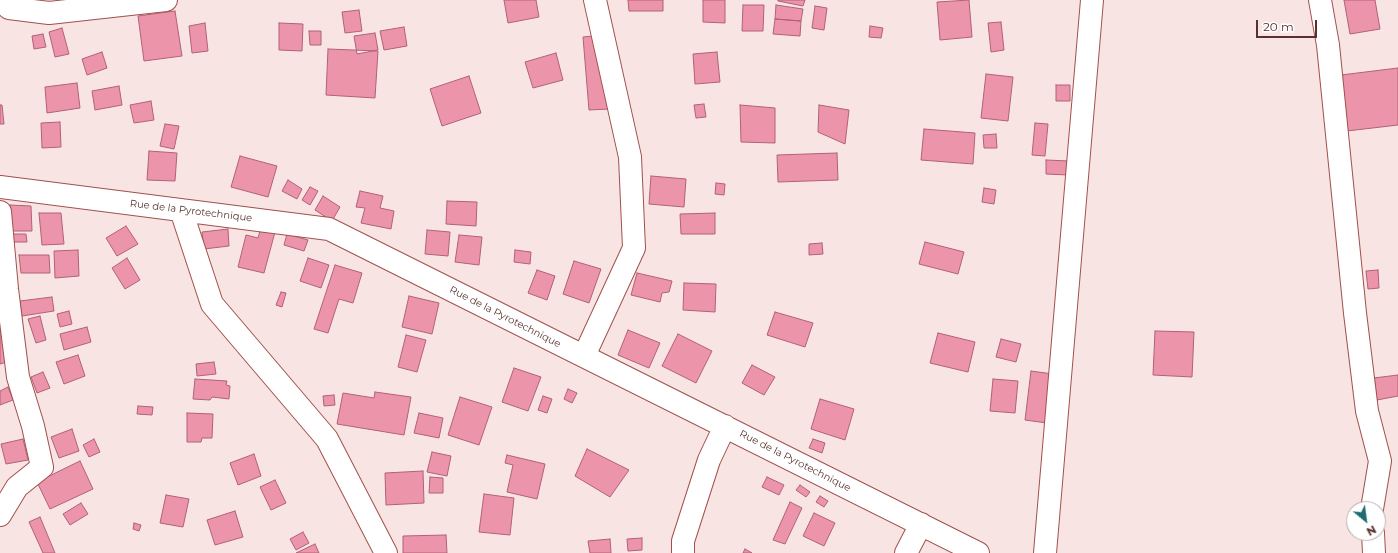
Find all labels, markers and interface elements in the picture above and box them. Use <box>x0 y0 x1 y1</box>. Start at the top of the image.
scale bar <box>1258 12 1319 38</box>
text: 20 m <box>1263 19 1294 34</box>
street label: Rue de la Pyrotechnique <box>129 198 253 224</box>
street label: Rue de la Pyrotechnique <box>447 284 563 350</box>
street label: Rue de la Pyrotechnique <box>737 428 853 494</box>
north arrow <box>1346 501 1386 541</box>
text: N <box>1364 522 1379 539</box>

